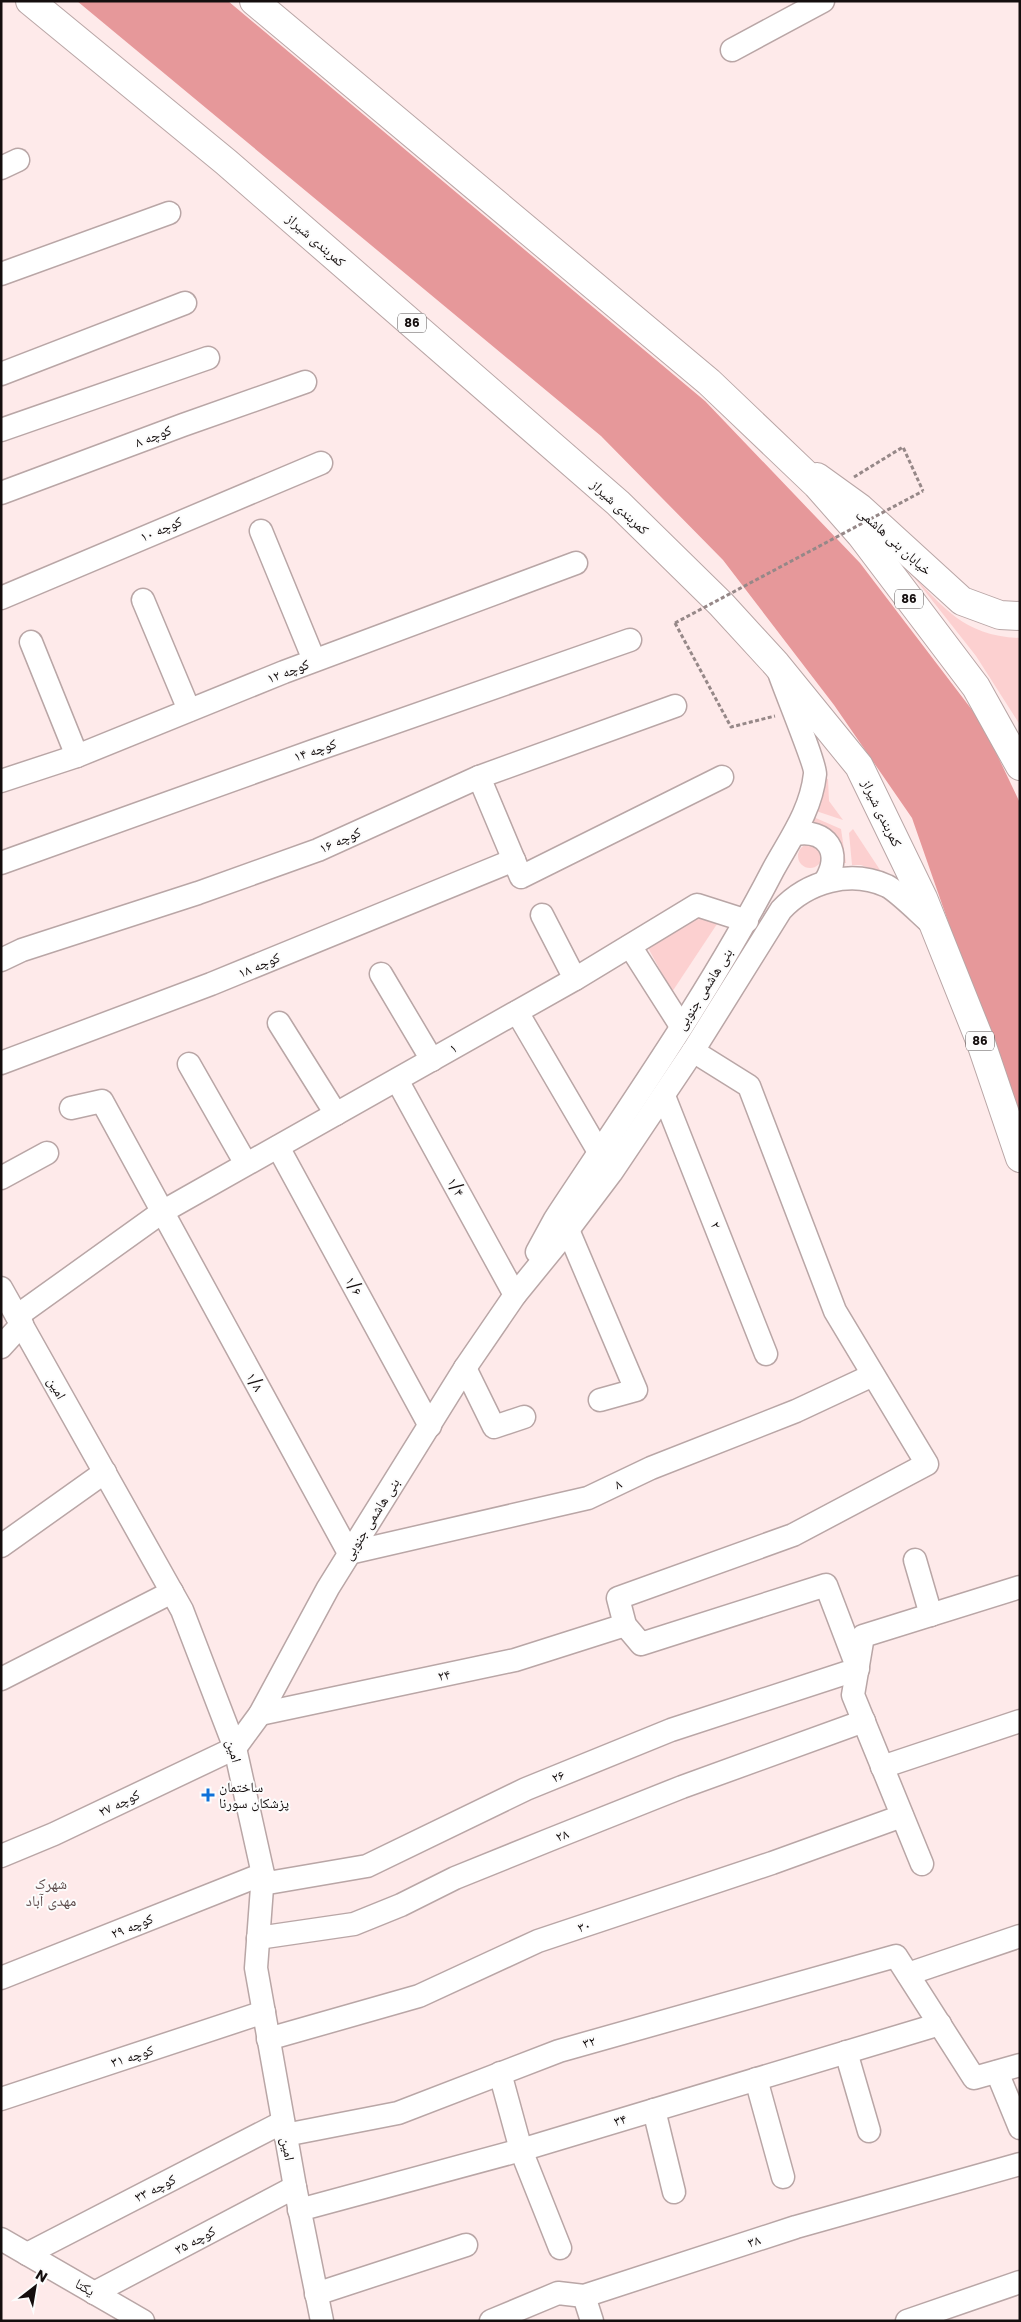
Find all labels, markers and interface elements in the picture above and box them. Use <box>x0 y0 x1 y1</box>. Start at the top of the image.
street label: کمربندی شیراز <box>281 208 350 272</box>
road number: 86 <box>398 314 426 332</box>
street label: کوچه ۸ <box>132 420 174 452</box>
street label: کمربندی شیراز <box>586 474 654 539</box>
street label: خیابان بنی هاشمی <box>854 502 936 580</box>
street label: کوچه ۱۰ <box>137 511 185 547</box>
road number: 86 <box>895 590 923 608</box>
street label: کوچه ۱۲ <box>264 654 312 688</box>
street label: کوچه ۱۴ <box>291 733 339 767</box>
street label: کمربندی شیراز <box>857 775 907 850</box>
street label: کوچه ۱۶ <box>316 822 364 858</box>
street label: بنی هاشمی جنوبی <box>671 944 737 1034</box>
street label: کوچه ۱۸ <box>235 947 283 983</box>
road number: 86 <box>966 1032 994 1050</box>
street label: ۱ <box>445 1038 461 1058</box>
street label: ۱/۴ <box>443 1174 469 1200</box>
street label: ۲ <box>706 1218 726 1232</box>
street label: ۱/۶ <box>341 1273 367 1299</box>
street label: ۱/۸ <box>242 1369 268 1395</box>
street label: امین <box>43 1373 71 1403</box>
street label: بنی هاشمی جنوبی <box>338 1474 404 1564</box>
street label: ۸ <box>611 1474 625 1494</box>
street label: ۲۴ <box>436 1664 452 1686</box>
street label: امین <box>221 1737 247 1765</box>
street label: ۲۶ <box>549 1764 567 1788</box>
place label: ساختمان پزشکان سورنا <box>219 1777 289 1813</box>
street label: کوچه ۲۷ <box>95 1784 143 1822</box>
marker: ساختمان پزشکان سورنا <box>201 1788 215 1802</box>
street label: ۲۸ <box>552 1823 572 1847</box>
district label: شهرک مهدی آباد <box>26 1873 76 1911</box>
street label: کوچه ۲۹ <box>108 1908 156 1943</box>
street label: ۳۰ <box>575 1915 593 1937</box>
street label: ۳۲ <box>580 2031 598 2053</box>
street label: کوچه ۳۱ <box>108 2040 156 2072</box>
street label: ۳۴ <box>611 2109 629 2131</box>
street label: امین <box>276 2136 300 2162</box>
street label: کوچه ۳۳ <box>131 2169 179 2207</box>
street label: کوچه ۳۵ <box>171 2221 219 2259</box>
street label: ۳۸ <box>745 2230 763 2252</box>
north arrow <box>10 2262 60 2312</box>
text: N <box>32 2265 51 2287</box>
street label: یکتا <box>71 2273 99 2301</box>

